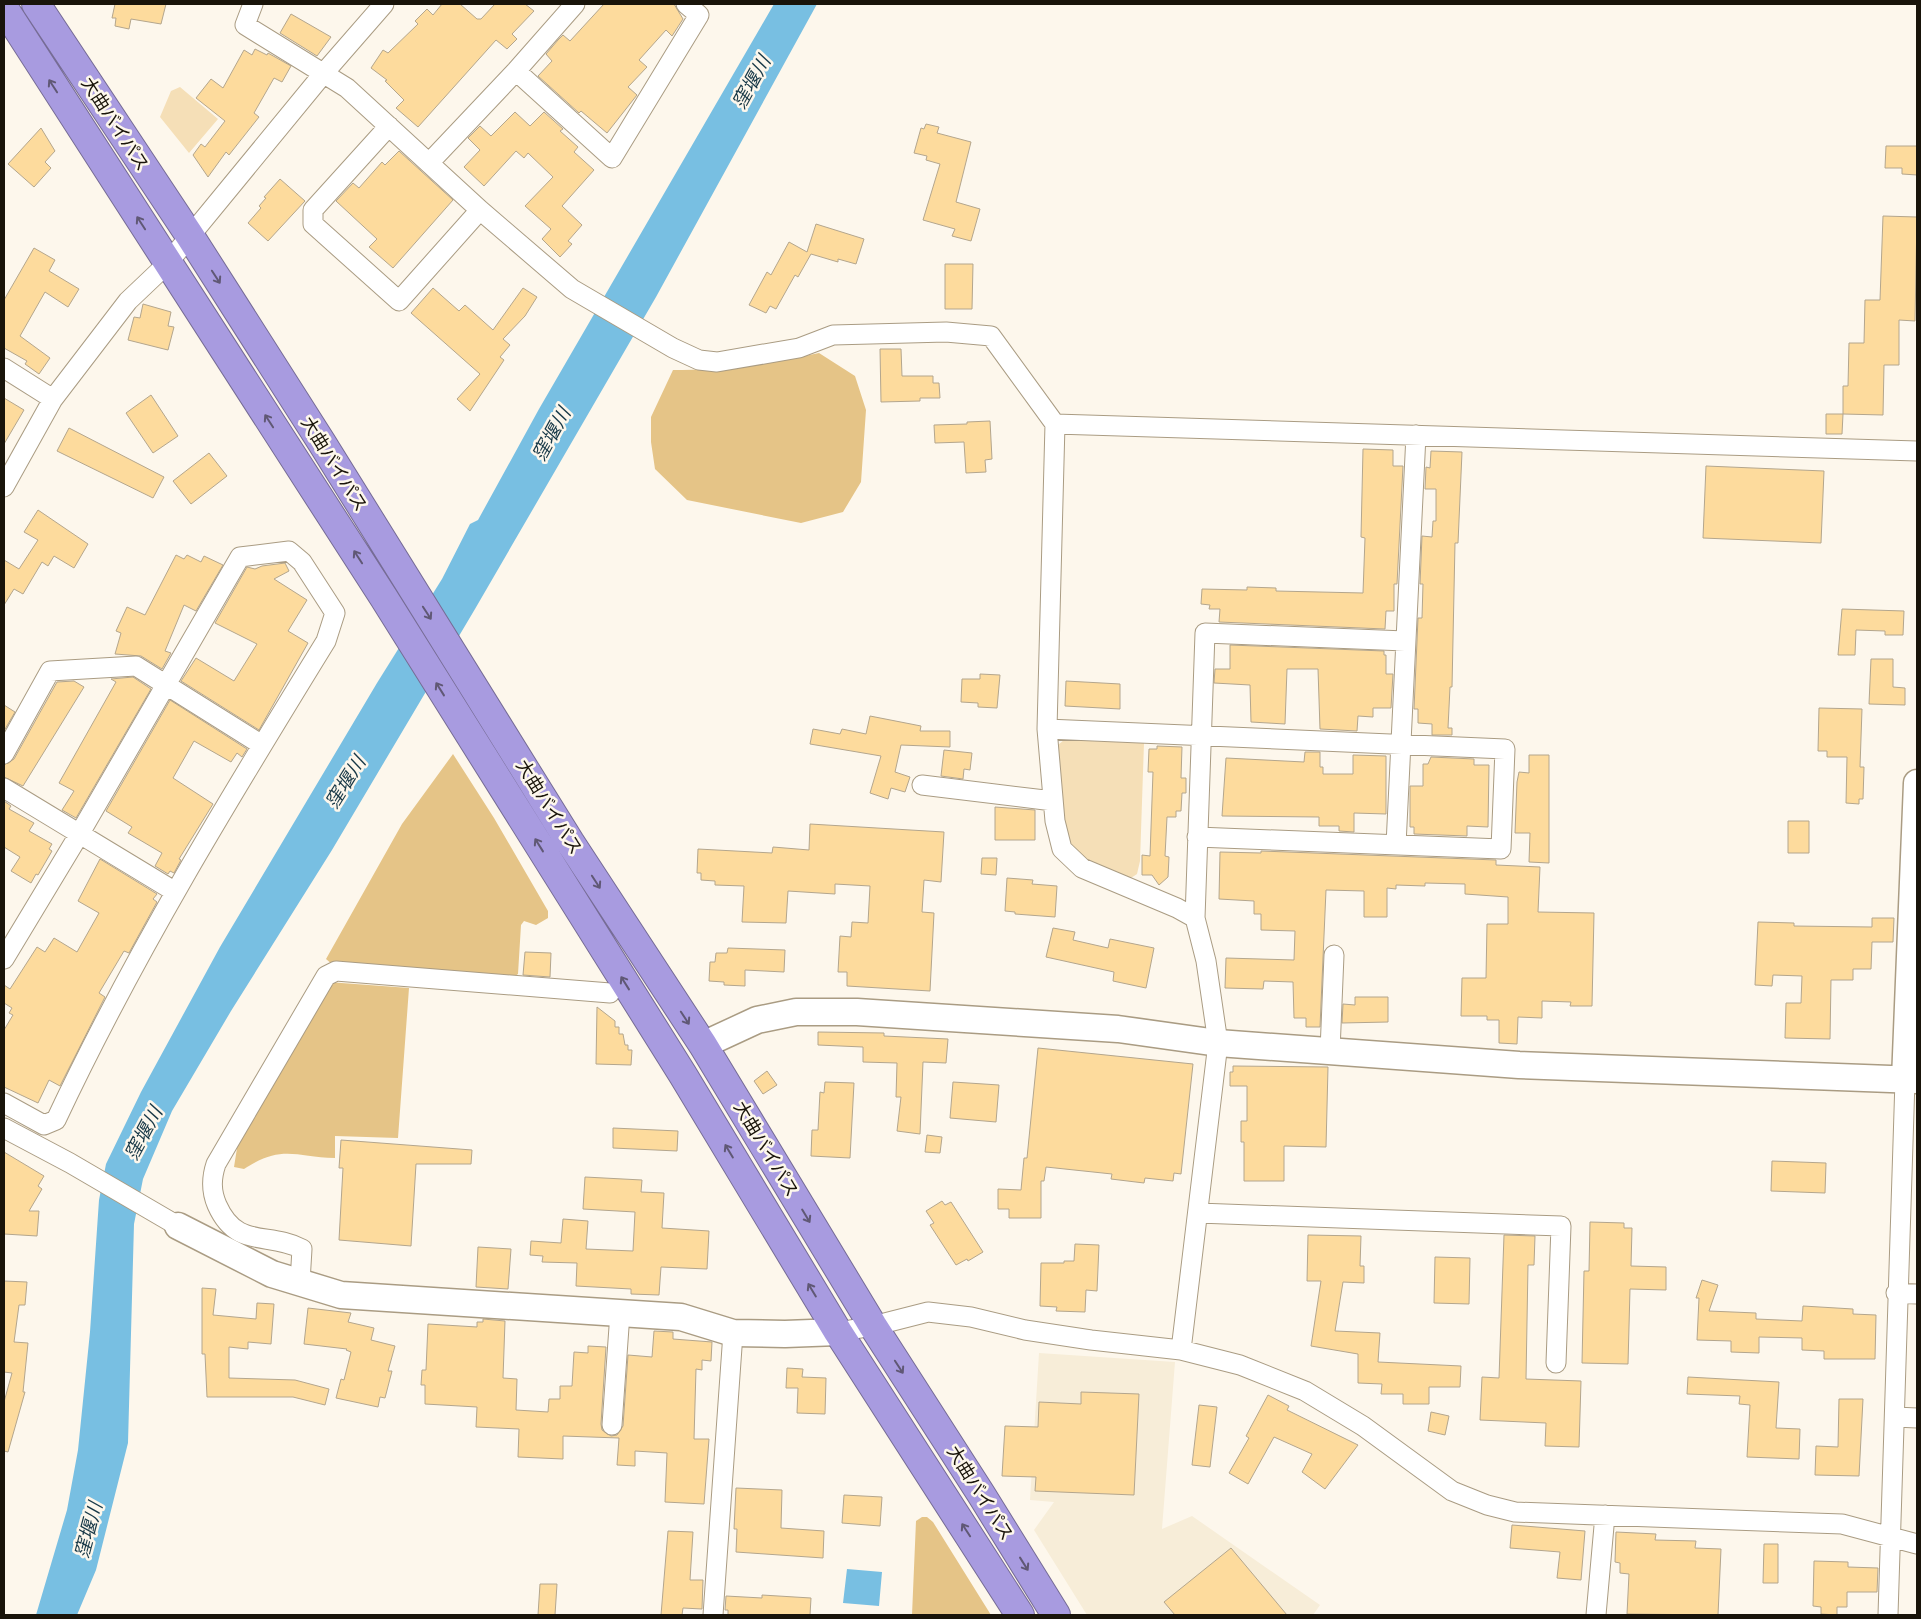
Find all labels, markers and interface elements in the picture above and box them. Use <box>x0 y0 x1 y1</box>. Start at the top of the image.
water label: 窪堰川 <box>728 50 775 112</box>
street label: 大曲バイパス <box>77 73 153 175</box>
one-way arrow <box>48 79 58 93</box>
one-way arrow <box>136 216 146 230</box>
one-way arrow <box>211 270 221 284</box>
water label: 窪堰川 <box>528 402 575 464</box>
street label: 大曲バイパス <box>297 413 371 515</box>
one-way arrow <box>264 414 274 428</box>
one-way arrow <box>352 551 362 565</box>
one-way arrow <box>422 605 432 619</box>
one-way arrow <box>435 683 445 697</box>
water label: 窪堰川 <box>321 751 370 812</box>
street label: 大曲バイパス <box>512 756 586 858</box>
one-way arrow <box>534 838 544 852</box>
one-way arrow <box>591 875 601 889</box>
one-way arrow <box>620 976 630 990</box>
one-way arrow <box>680 1011 690 1025</box>
street label: 大曲バイパス <box>730 1098 802 1200</box>
water label: 窪堰川 <box>121 1101 167 1163</box>
one-way arrow <box>723 1144 733 1158</box>
one-way arrow <box>802 1209 812 1223</box>
one-way arrow <box>807 1283 818 1297</box>
one-way arrow <box>895 1360 905 1374</box>
street label: 大曲バイパス <box>943 1442 1017 1544</box>
water label: 窪堰川 <box>71 1498 107 1560</box>
one-way arrow <box>960 1523 971 1537</box>
one-way arrow <box>1019 1556 1029 1570</box>

